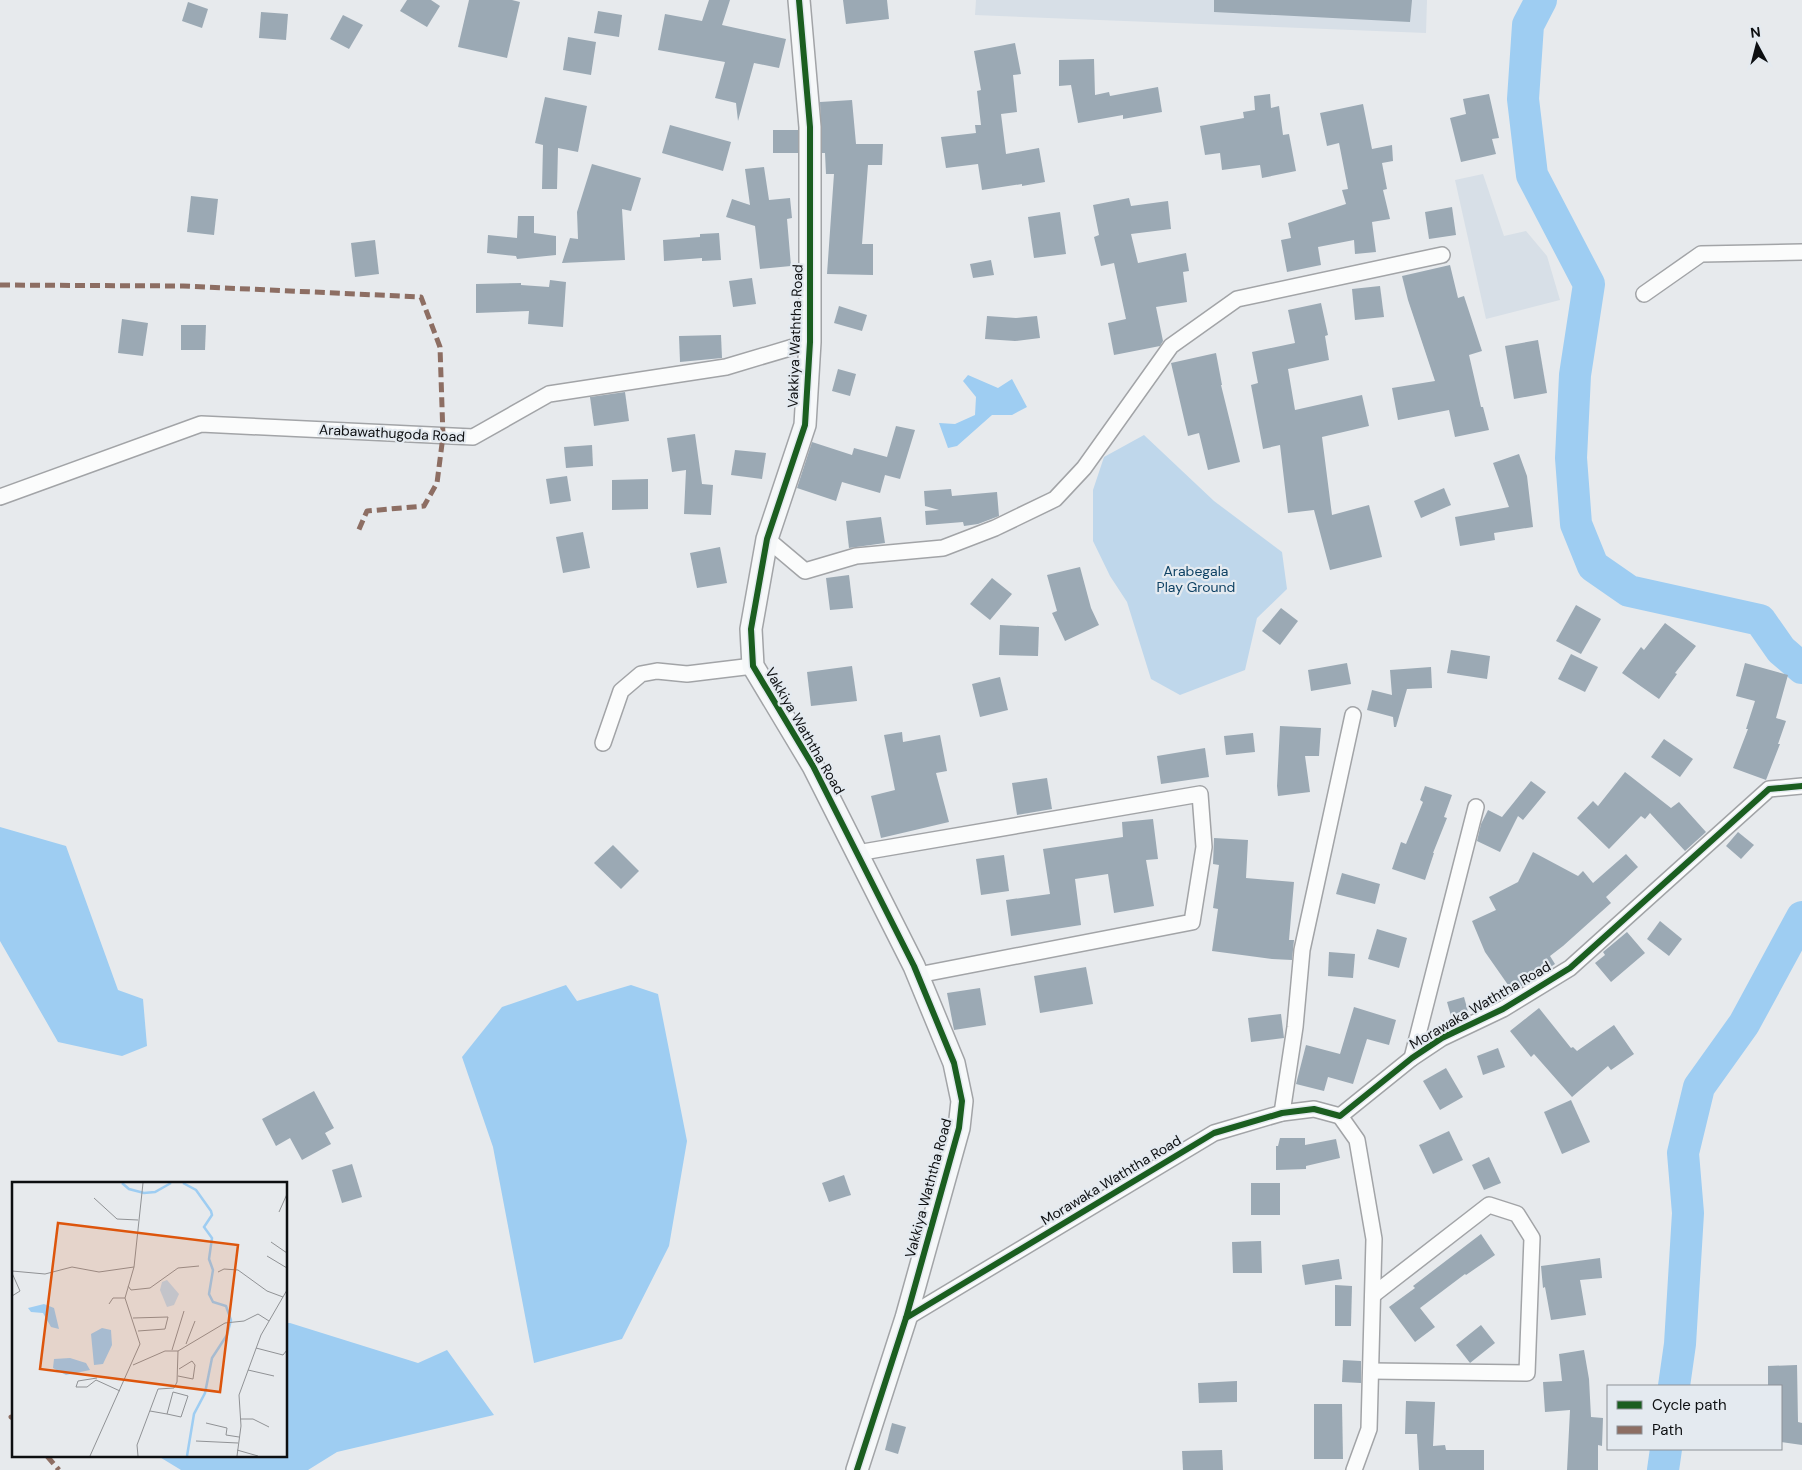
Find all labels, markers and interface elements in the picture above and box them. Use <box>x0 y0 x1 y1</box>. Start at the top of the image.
north arrow <box>1732 20 1782 70</box>
text: N <box>1749 23 1762 42</box>
street label: Vakkiya Waththa Road <box>783 264 807 408</box>
street label: Arabawathugoda Road <box>318 420 466 446</box>
park label: Arabegala Play Ground <box>1157 562 1235 596</box>
street label: Vakkiya Waththa Road <box>761 664 849 798</box>
street label: Morawaka Waththa Road <box>1406 957 1554 1053</box>
street label: Vakkiya Waththa Road <box>901 1116 955 1260</box>
street label: Morawaka Waththa Road <box>1038 1131 1184 1229</box>
inset map <box>12 1182 288 1458</box>
legend <box>1607 1385 1782 1450</box>
text: Cycle path <box>1652 1395 1727 1415</box>
text: Path <box>1652 1420 1683 1440</box>

